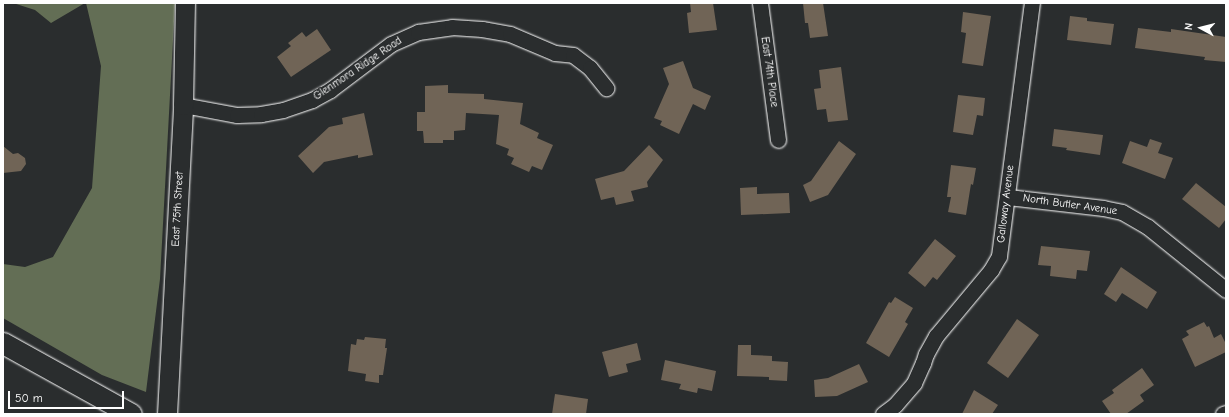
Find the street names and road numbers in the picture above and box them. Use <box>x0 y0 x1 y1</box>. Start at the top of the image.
street label: Glenmora Ridge Road <box>311 34 405 104</box>
street label: East 74th Place <box>758 36 780 108</box>
street label: Galloway Avenue <box>995 164 1017 244</box>
street label: East 75th Street <box>169 171 187 247</box>
street label: North Butler Avenue <box>1022 192 1118 218</box>

